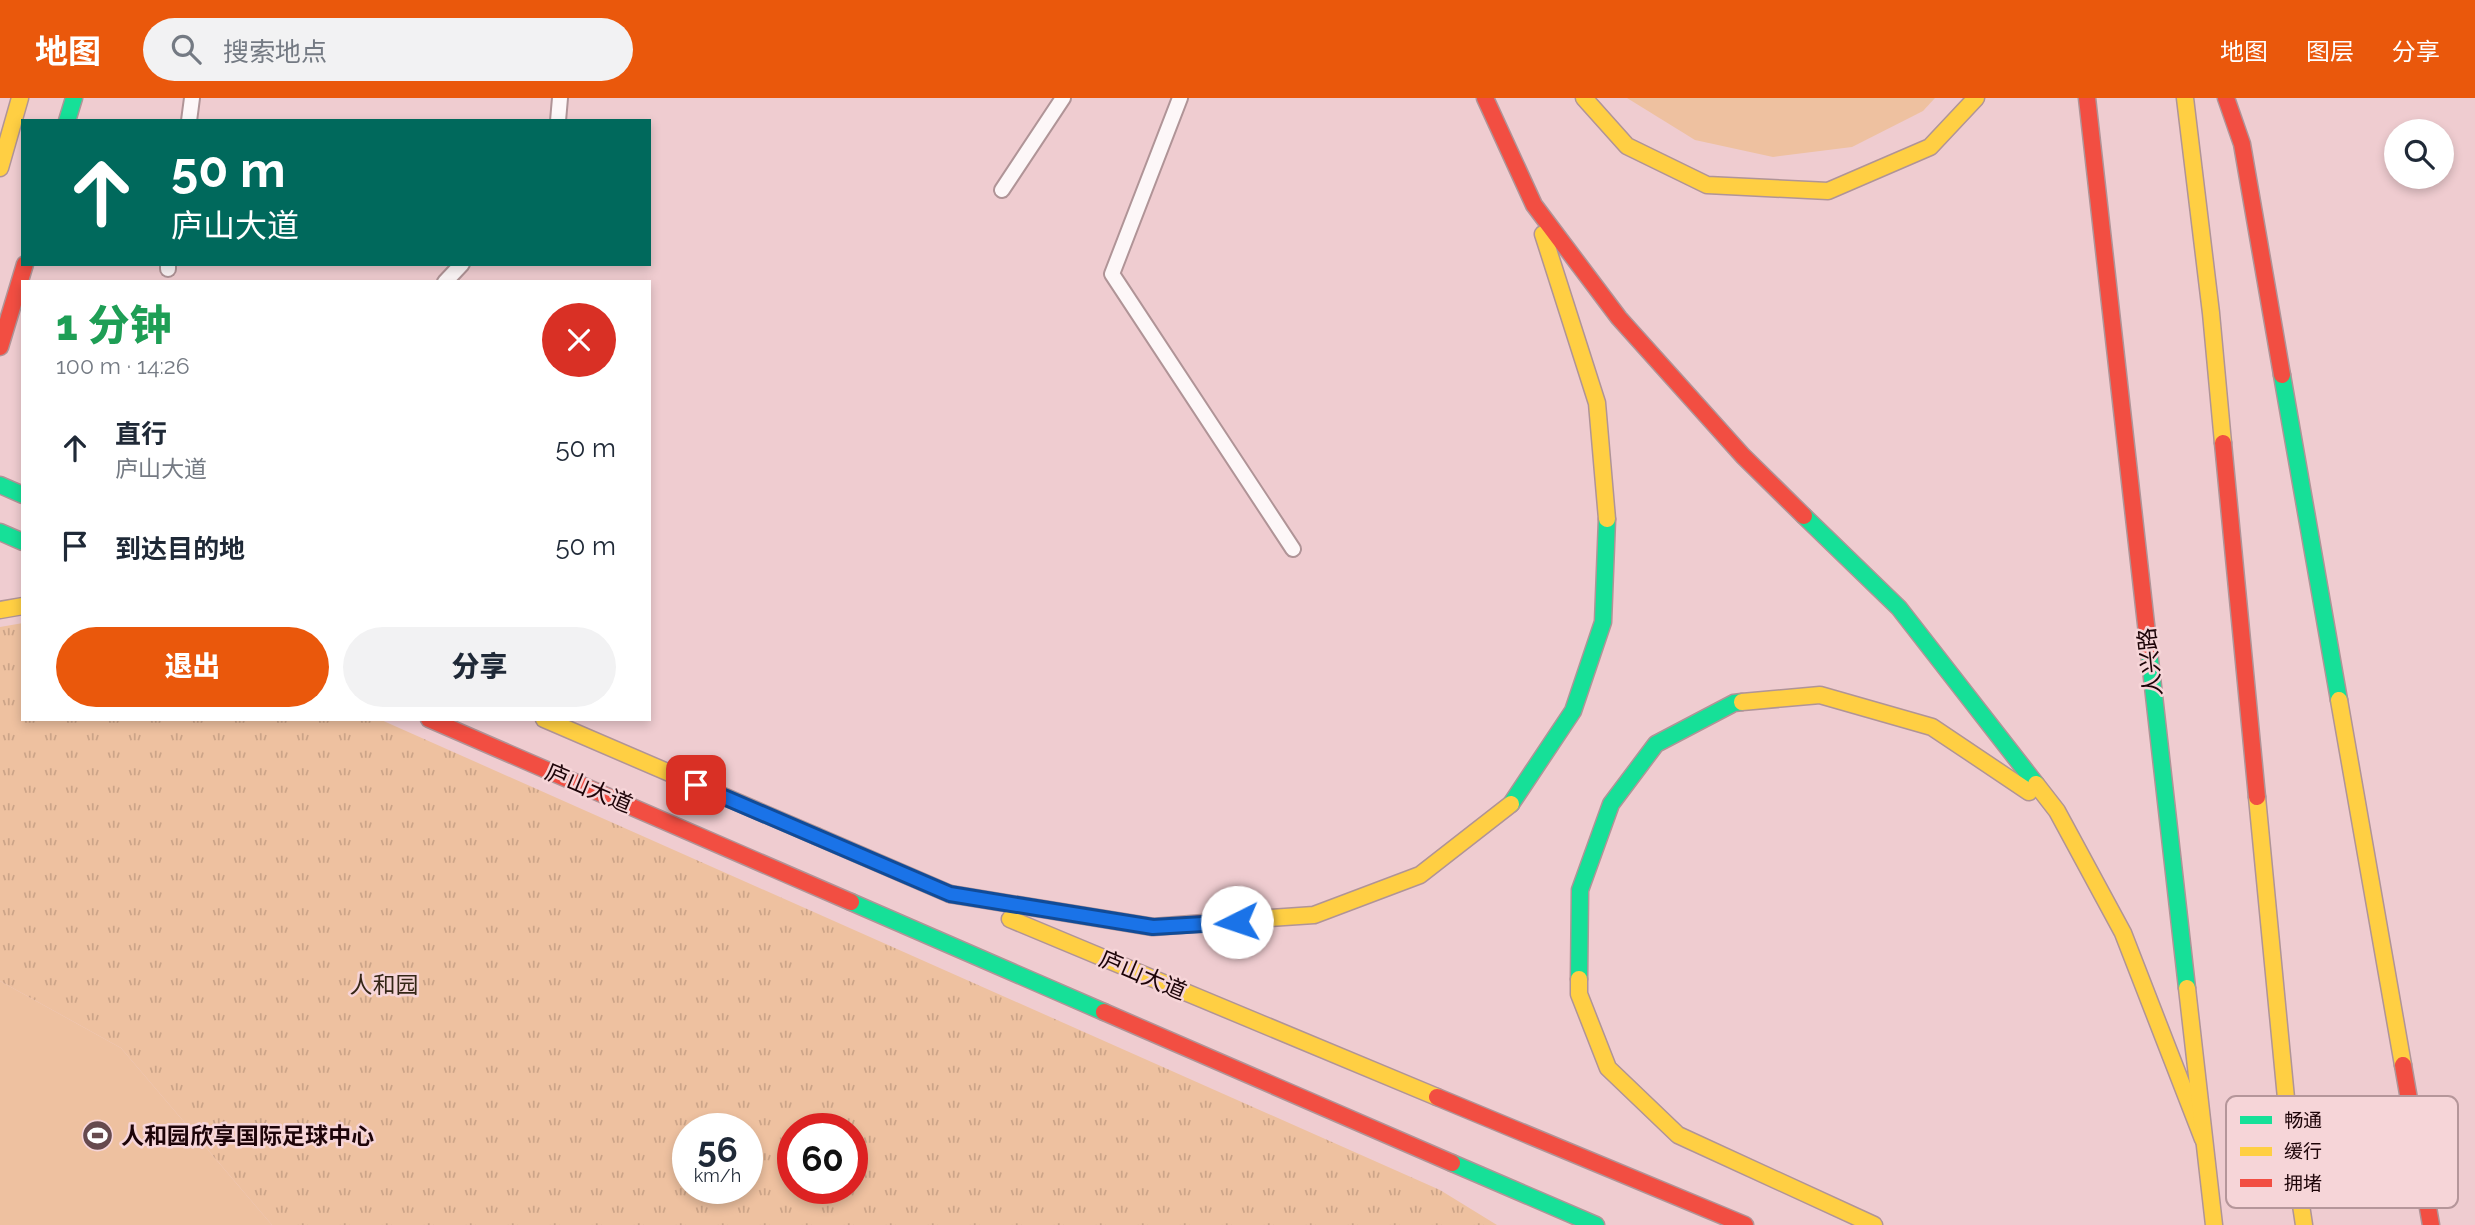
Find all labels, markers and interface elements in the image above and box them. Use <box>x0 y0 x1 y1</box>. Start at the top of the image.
search box <box>143 18 633 81</box>
icon: search <box>167 30 205 68</box>
text: 地图 <box>35 32 101 71</box>
text: 搜索地点 <box>223 37 327 67</box>
text: 地图 <box>2220 37 2268 66</box>
text: 图层 <box>2306 37 2354 66</box>
text: 分享 <box>2392 37 2440 66</box>
map controls <box>2384 119 2454 189</box>
button: search <box>2384 119 2454 189</box>
text: 50 m <box>171 141 286 198</box>
icon: ahead <box>56 147 147 238</box>
text: 庐山大道 <box>171 207 299 244</box>
text: 1 分钟 <box>56 301 172 350</box>
button: close <box>542 303 616 377</box>
text: 100 m · 14:26 <box>56 352 190 379</box>
text: 直行 <box>115 419 167 449</box>
icon: ahead <box>56 429 94 467</box>
text: 50 m <box>555 433 616 463</box>
text: 庐山大道 <box>115 455 207 482</box>
icon: arrive <box>56 527 94 565</box>
text: 50 m <box>555 531 616 561</box>
text: 到达目的地 <box>115 534 245 564</box>
street label: 人兴路 <box>2132 626 2167 698</box>
button: 退出 <box>56 627 329 707</box>
button: 分享 <box>343 627 616 707</box>
pin <box>666 755 726 815</box>
street label: 庐山大道 <box>542 757 637 818</box>
icon: arrive <box>677 766 715 804</box>
position arrow <box>1200 885 1274 959</box>
street label: 庐山大道 <box>1096 944 1191 1005</box>
park label: 人和园 <box>350 971 419 998</box>
legend <box>2226 1096 2458 1208</box>
text: 畅通 <box>2284 1109 2322 1131</box>
speed limit sign: 60 <box>777 1113 868 1204</box>
sports icon: 人和园欣享国际足球中心 <box>81 1119 115 1153</box>
place label: 人和园欣享国际足球中心 <box>121 1122 374 1149</box>
text: 56 <box>697 1129 738 1170</box>
text: 缓行 <box>2284 1140 2322 1162</box>
text: km/h <box>694 1165 741 1186</box>
text: 拥堵 <box>2284 1172 2322 1194</box>

